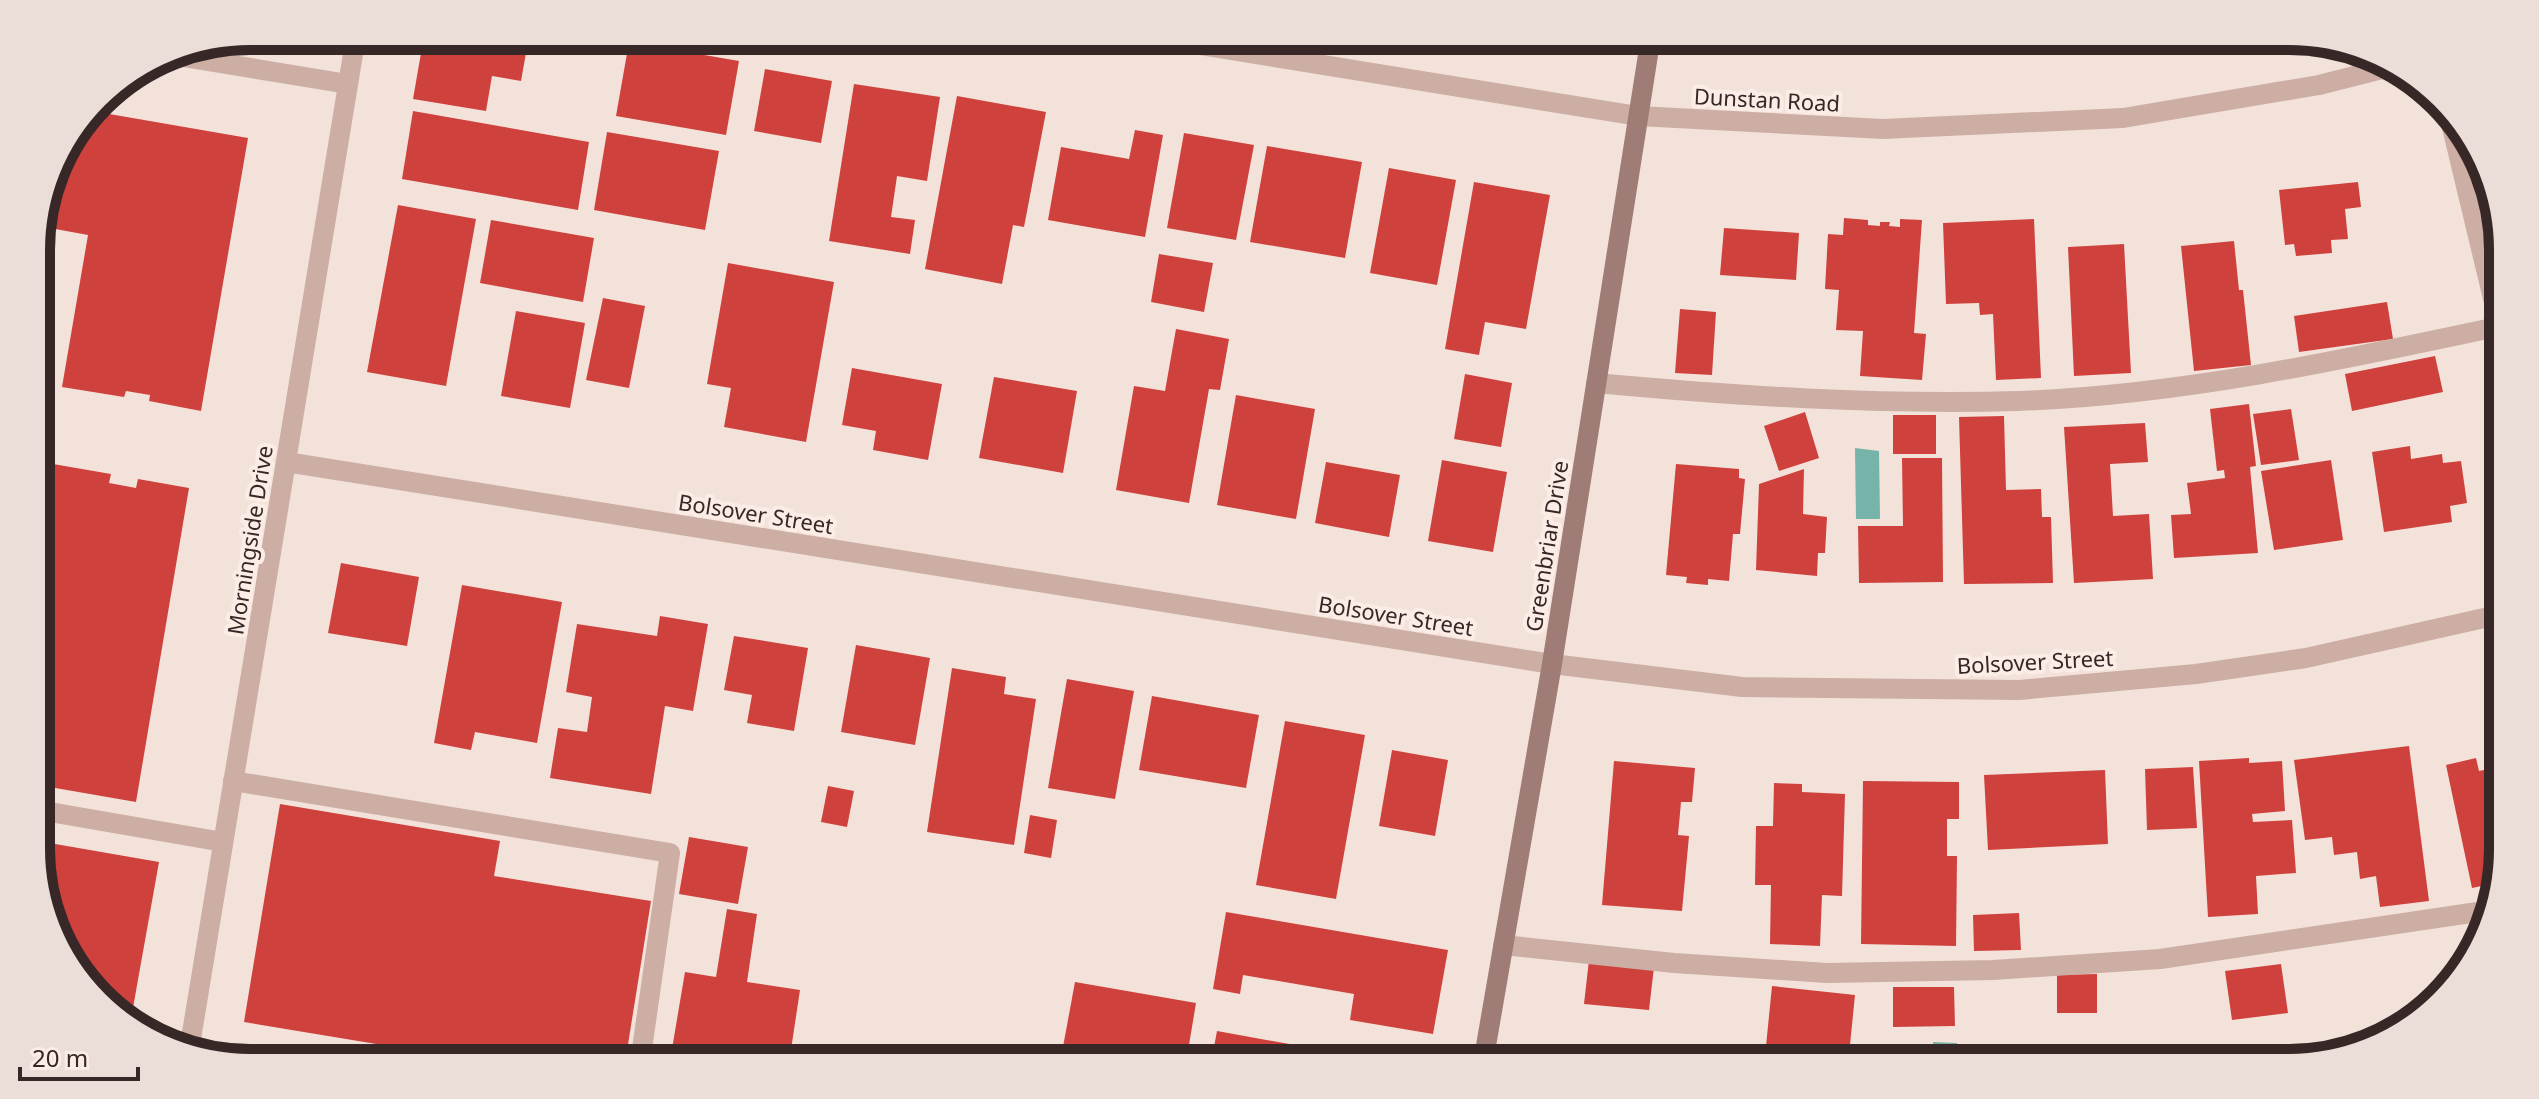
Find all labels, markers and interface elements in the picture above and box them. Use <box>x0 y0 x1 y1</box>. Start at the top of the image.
street label: Dunstan Road <box>1693 80 1841 118</box>
street label: Morningside Drive <box>219 443 279 637</box>
street label: Greenbriar Drive <box>1518 458 1574 634</box>
street label: Bolsover Street <box>676 486 836 540</box>
street label: Bolsover Street <box>1316 588 1476 642</box>
street label: Bolsover Street <box>1956 642 2114 680</box>
scale bar <box>20 1031 138 1081</box>
text: 20 m <box>32 1041 88 1074</box>

